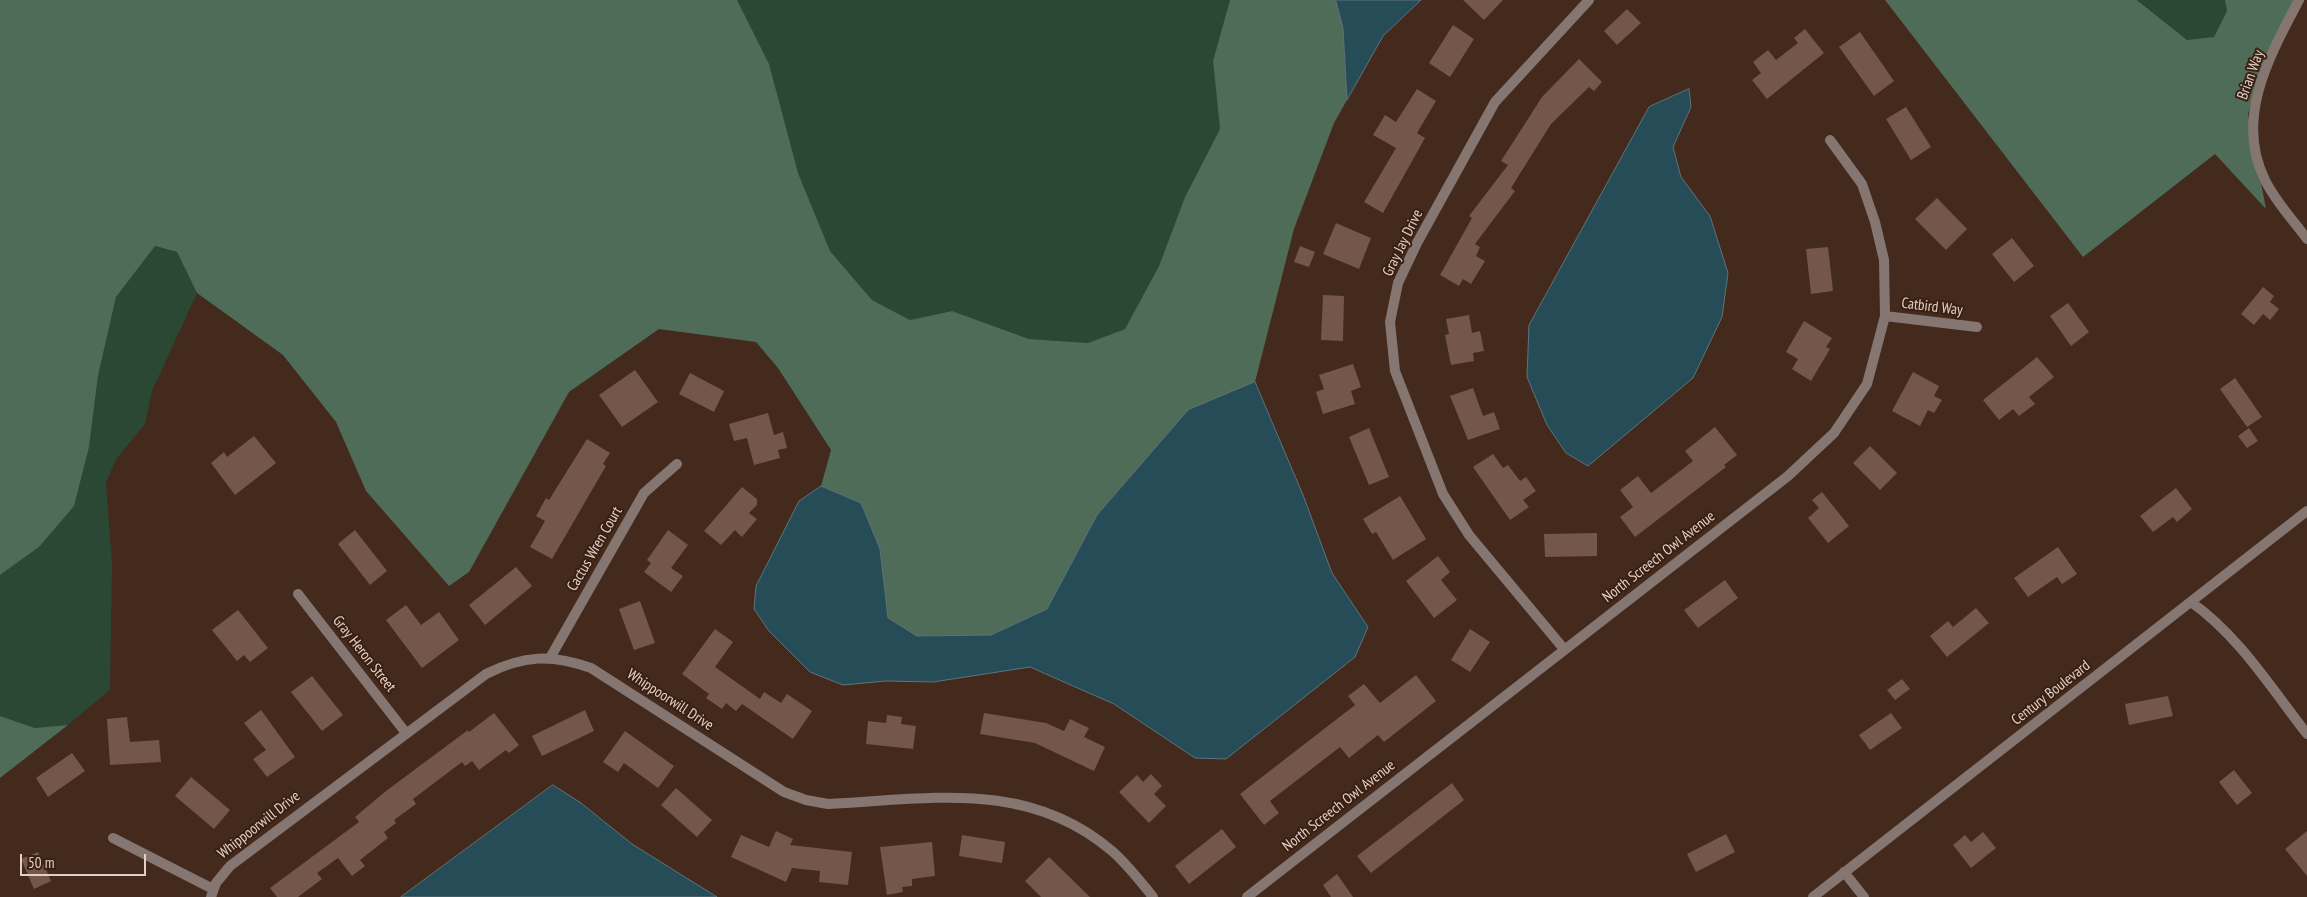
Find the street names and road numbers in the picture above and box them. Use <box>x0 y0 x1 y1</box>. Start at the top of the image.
street label: Brian Way <box>2234 48 2268 102</box>
street label: Gray Jay Drive <box>1379 207 1427 279</box>
street label: Catbird Way <box>1900 294 1964 320</box>
street label: Cactus Wren Court <box>564 504 626 594</box>
street label: North Screech Owl Avenue <box>1599 508 1719 606</box>
street label: Gray Heron Street <box>329 612 399 696</box>
street label: Century Boulevard <box>2008 657 2094 729</box>
street label: Whippoorwill Drive <box>623 665 717 735</box>
street label: North Screech Owl Avenue <box>1279 757 1399 855</box>
street label: Whippoorwill Drive <box>214 787 304 863</box>

